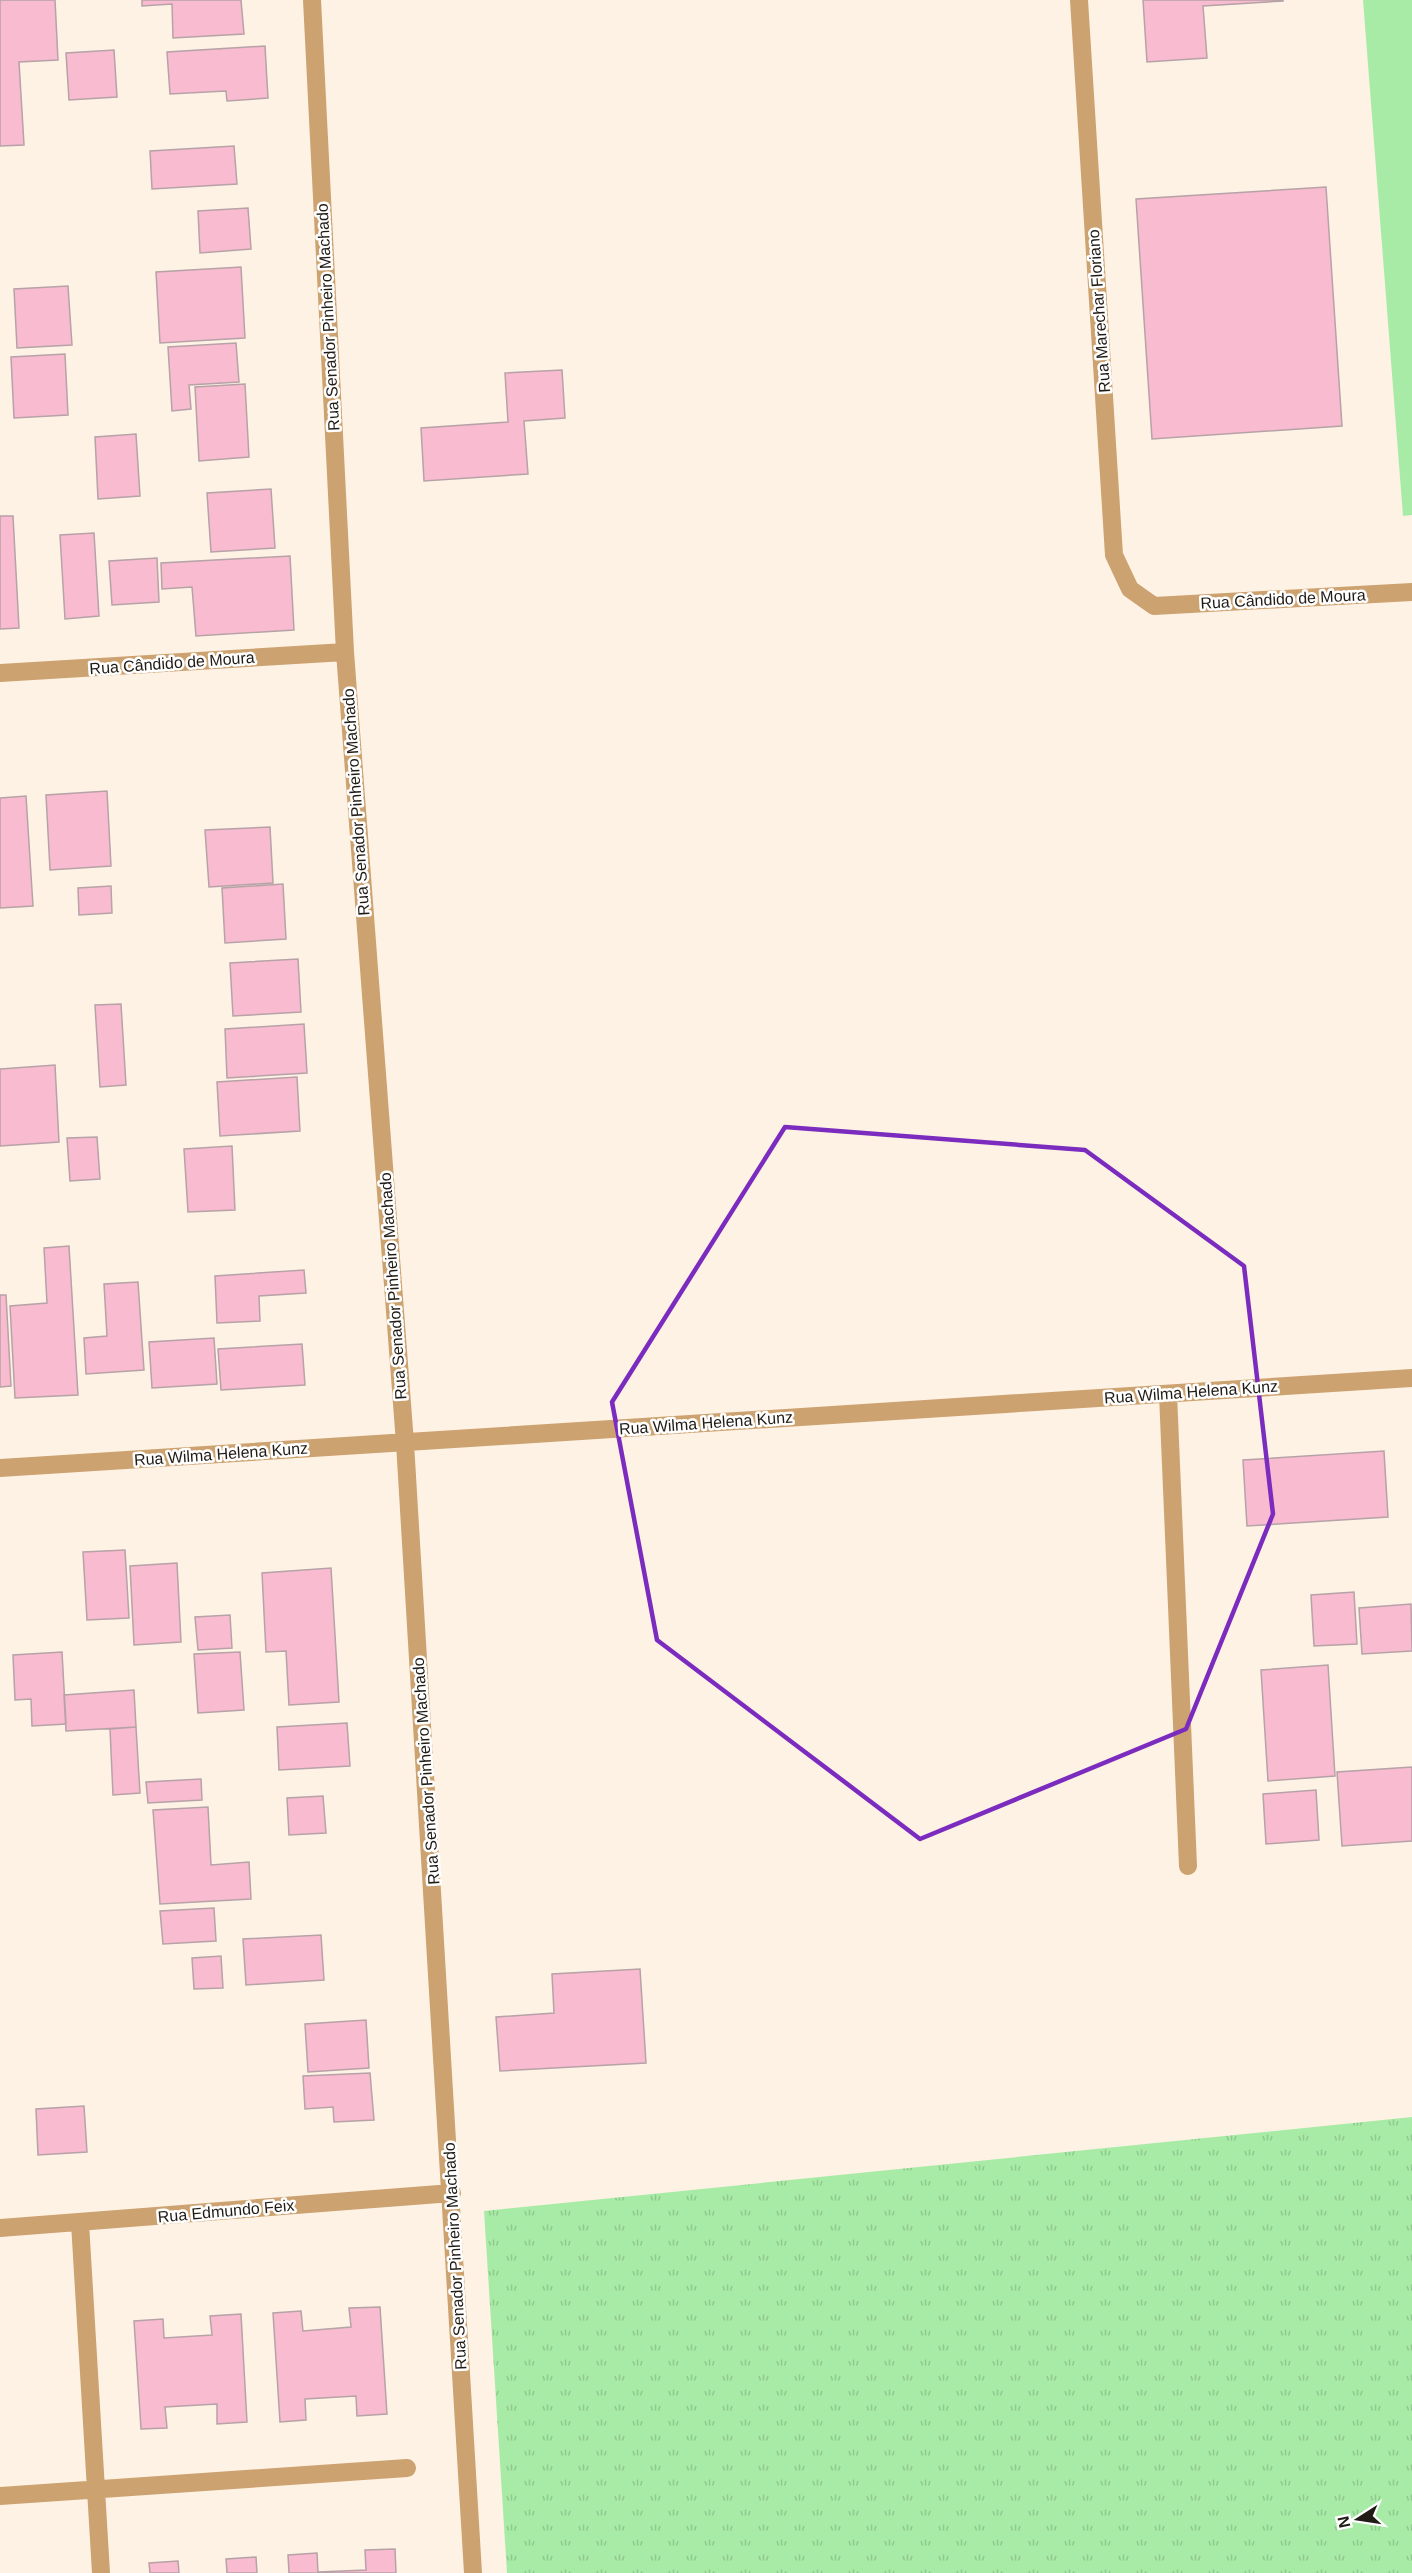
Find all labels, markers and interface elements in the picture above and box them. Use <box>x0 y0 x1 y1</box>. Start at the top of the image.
street label: Rua Senador Pinheiro Machado <box>314 203 342 431</box>
street label: Rua Marechar Floriano <box>1085 229 1113 393</box>
street label: Rua Cândido de Moura <box>1200 586 1366 612</box>
street label: Rua Cândido de Moura <box>89 649 255 677</box>
street label: Rua Senador Pinheiro Machado <box>340 688 372 916</box>
street label: Rua Senador Pinheiro Machado <box>377 1172 409 1400</box>
street label: Rua Wilma Helena Kunz <box>1103 1377 1279 1407</box>
street label: Rua Wilma Helena Kunz <box>618 1408 794 1438</box>
street label: Rua Wilma Helena Kunz <box>133 1439 309 1469</box>
street label: Rua Senador Pinheiro Machado <box>410 1657 442 1885</box>
street label: Rua Senador Pinheiro Machado <box>441 2142 469 2370</box>
street label: Rua Edmundo Feix <box>157 2197 295 2225</box>
north arrow <box>1328 2489 1388 2549</box>
text: N <box>1334 2515 1353 2529</box>

